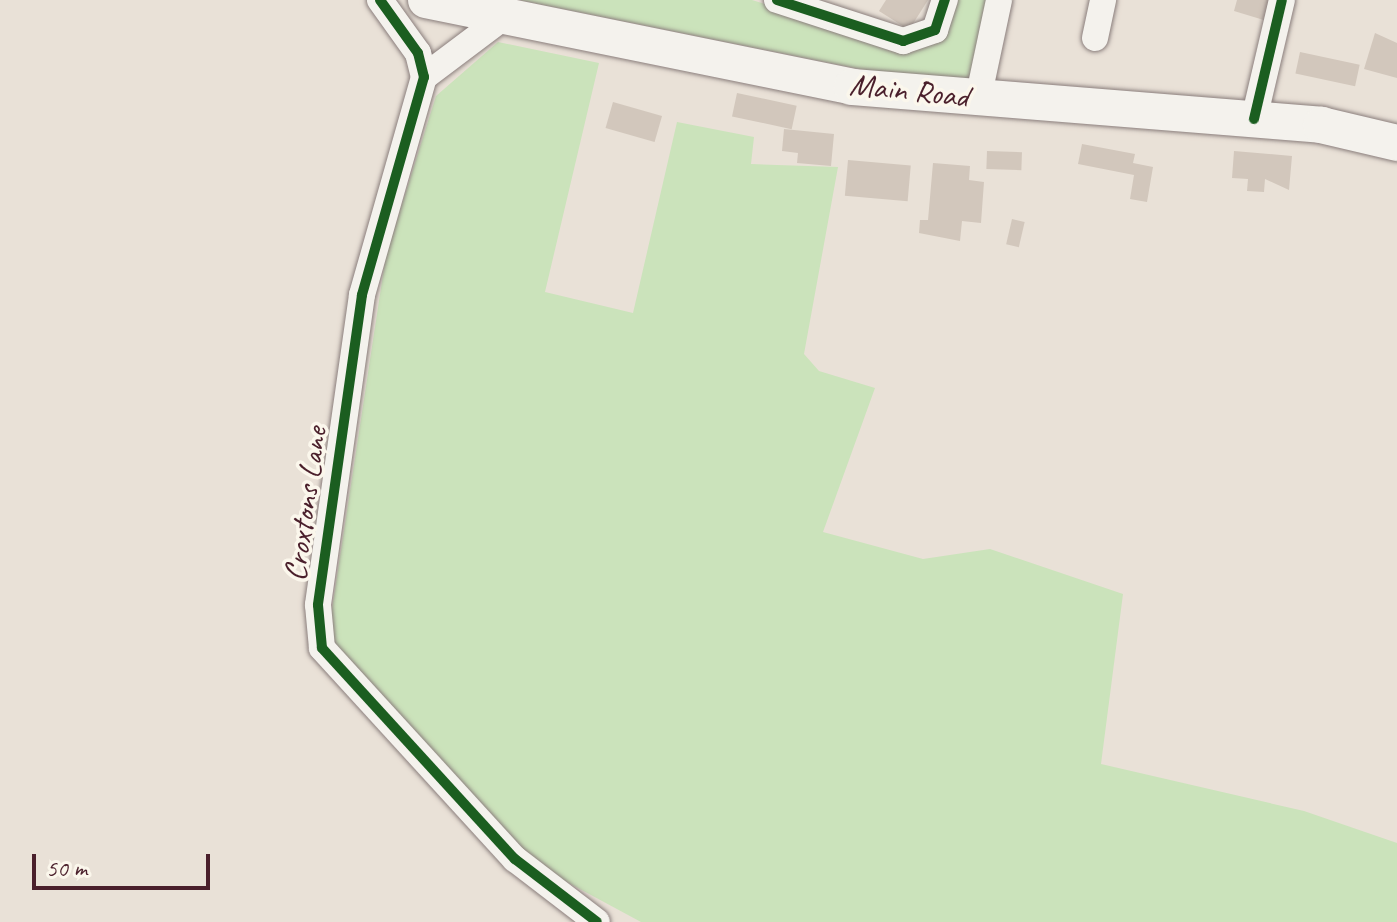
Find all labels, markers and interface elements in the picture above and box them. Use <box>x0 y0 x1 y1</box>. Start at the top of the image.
street label: Main Road <box>848 66 970 116</box>
street label: Croxtons Lane <box>276 424 336 584</box>
scale bar <box>36 838 214 888</box>
text: 50 m <box>46 853 87 883</box>

